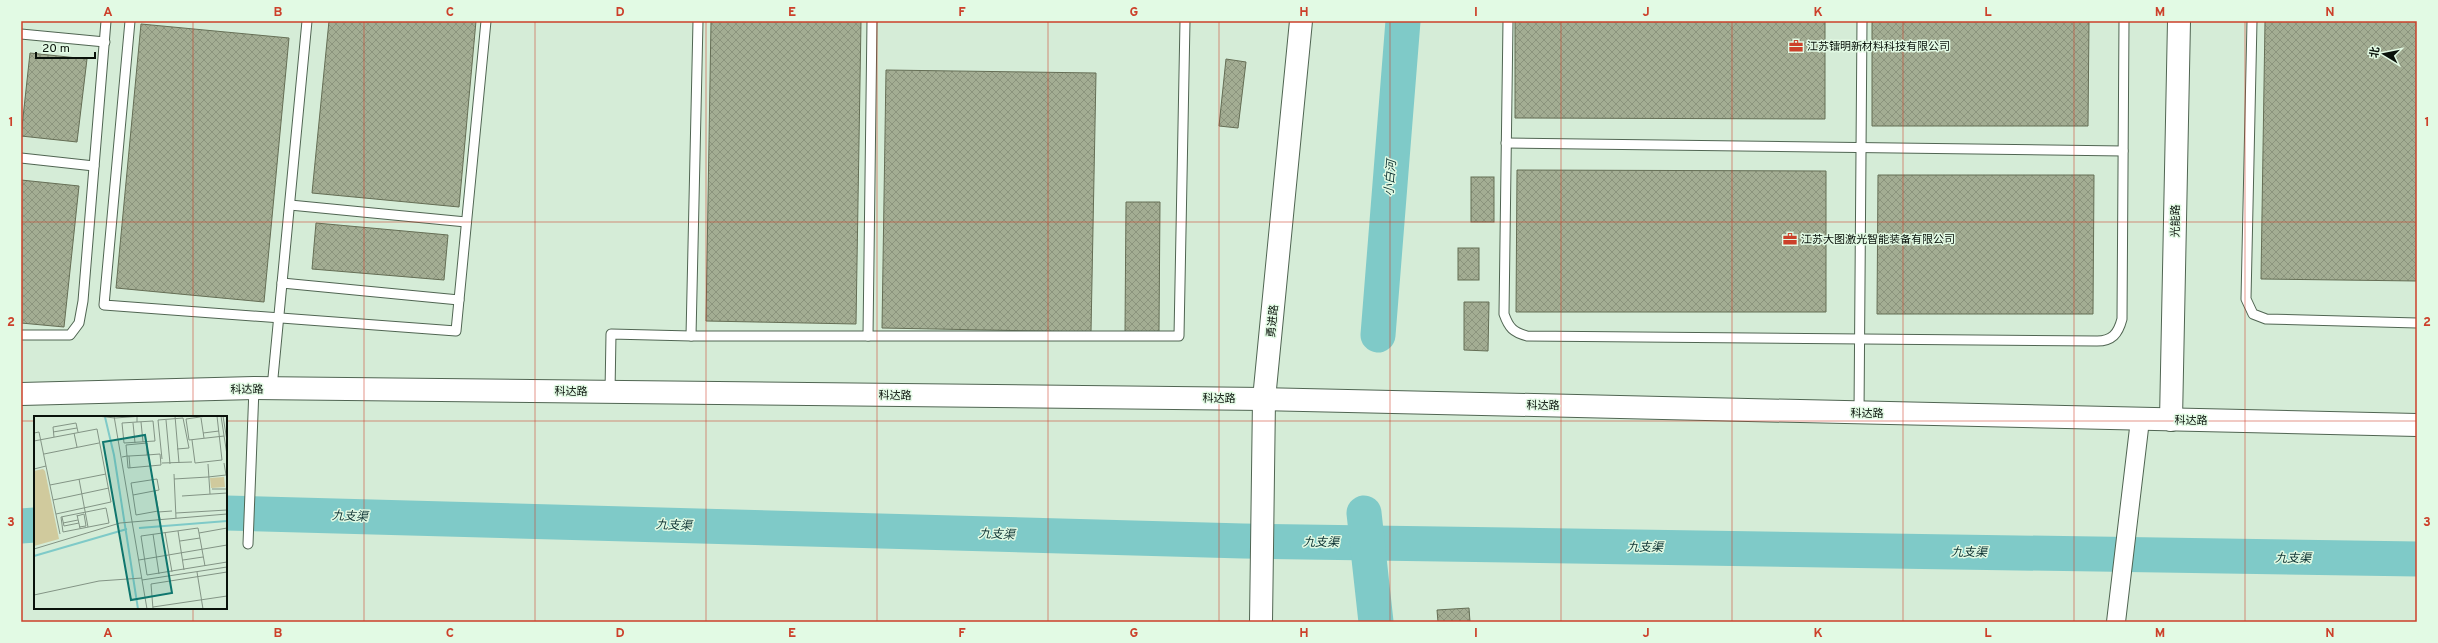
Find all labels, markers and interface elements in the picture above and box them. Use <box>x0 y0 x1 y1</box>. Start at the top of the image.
text: A <box>103 5 113 21</box>
text: B <box>274 5 283 21</box>
text: C <box>446 5 454 21</box>
text: D <box>615 5 625 21</box>
text: E <box>788 5 796 21</box>
text: F <box>958 5 966 21</box>
text: G <box>1130 5 1139 21</box>
text: H <box>1299 5 1309 21</box>
text: I <box>1474 5 1478 21</box>
text: J <box>1642 5 1650 21</box>
text: K <box>1813 5 1823 21</box>
text: L <box>1984 5 1992 21</box>
text: M <box>2155 5 2165 21</box>
text: N <box>2325 5 2335 21</box>
scale bar <box>36 34 95 60</box>
north arrow <box>2364 34 2404 74</box>
office icon: 江苏镭明新材料科技有限公司 <box>1788 38 1804 54</box>
place label: 江苏镭明新材料科技有限公司 <box>1807 40 1950 54</box>
text: 20 m <box>42 41 70 57</box>
text: 北 <box>2367 46 2383 59</box>
text: 1 <box>8 115 14 131</box>
text: 1 <box>2424 115 2430 131</box>
water label: 小白河 <box>1381 157 1401 197</box>
street label: 光能路 <box>2169 204 2183 238</box>
office icon: 江苏大图激光智能装备有限公司 <box>1782 231 1798 247</box>
place label: 江苏大图激光智能装备有限公司 <box>1801 233 1955 247</box>
street label: 勇进路 <box>1264 304 1282 338</box>
text: 2 <box>7 315 15 331</box>
text: 2 <box>2423 315 2431 331</box>
street label: 科达路 <box>230 383 264 397</box>
street label: 科达路 <box>554 385 588 399</box>
street label: 科达路 <box>878 389 912 403</box>
street label: 科达路 <box>1202 392 1236 406</box>
street label: 科达路 <box>1526 399 1560 413</box>
street label: 科达路 <box>1850 407 1884 421</box>
street label: 科达路 <box>2174 414 2208 428</box>
inset map <box>34 416 227 609</box>
water label: 九支渠 <box>332 508 370 526</box>
text: 3 <box>7 515 15 531</box>
text: 3 <box>2423 515 2431 531</box>
water label: 九支渠 <box>656 517 694 535</box>
water label: 九支渠 <box>979 526 1017 544</box>
water label: 九支渠 <box>1303 535 1341 551</box>
water label: 九支渠 <box>1627 540 1665 556</box>
water label: 九支渠 <box>1951 545 1989 561</box>
water label: 九支渠 <box>2275 551 2313 567</box>
text: A <box>103 626 113 642</box>
text: B <box>274 626 283 642</box>
text: C <box>446 626 454 642</box>
text: D <box>615 626 625 642</box>
text: E <box>788 626 796 642</box>
text: F <box>958 626 966 642</box>
text: G <box>1130 626 1139 642</box>
text: H <box>1299 626 1309 642</box>
text: I <box>1474 626 1478 642</box>
text: J <box>1642 626 1650 642</box>
text: K <box>1813 626 1823 642</box>
text: L <box>1984 626 1992 642</box>
text: M <box>2155 626 2165 642</box>
text: N <box>2325 626 2335 642</box>

